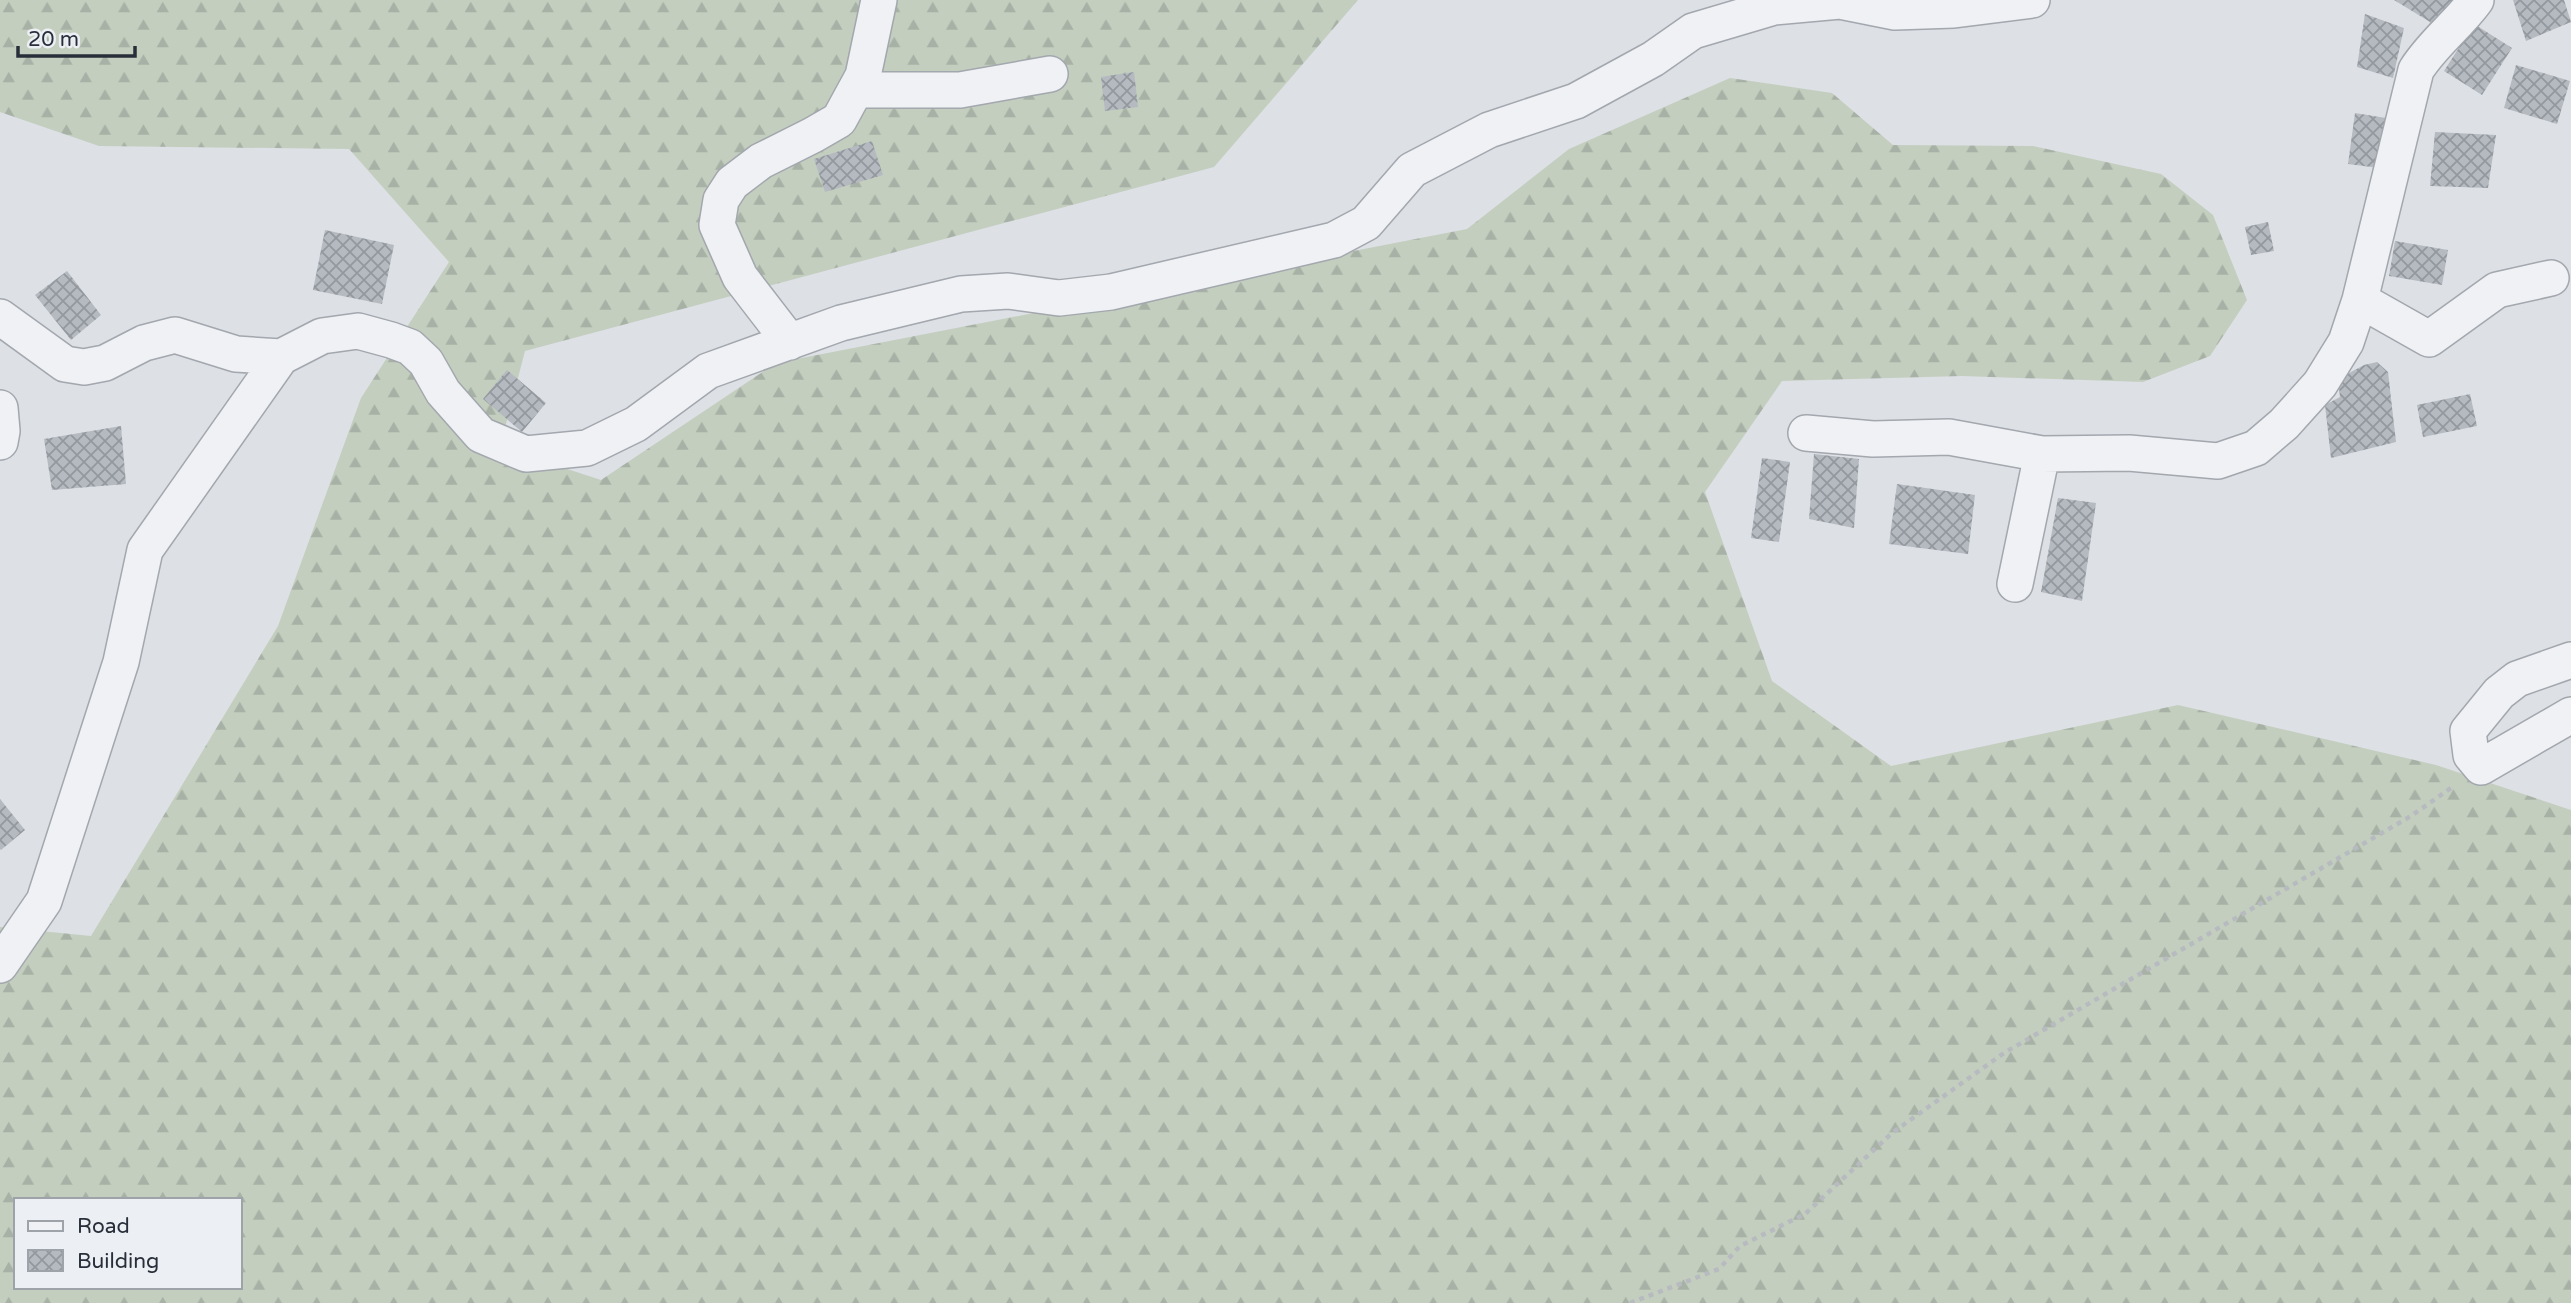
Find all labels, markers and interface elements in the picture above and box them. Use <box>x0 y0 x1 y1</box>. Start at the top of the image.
scale bar <box>18 14 135 58</box>
text: 20 m <box>28 27 79 52</box>
legend <box>14 1198 242 1289</box>
text: Road <box>77 1214 130 1239</box>
text: Building <box>77 1249 159 1274</box>

